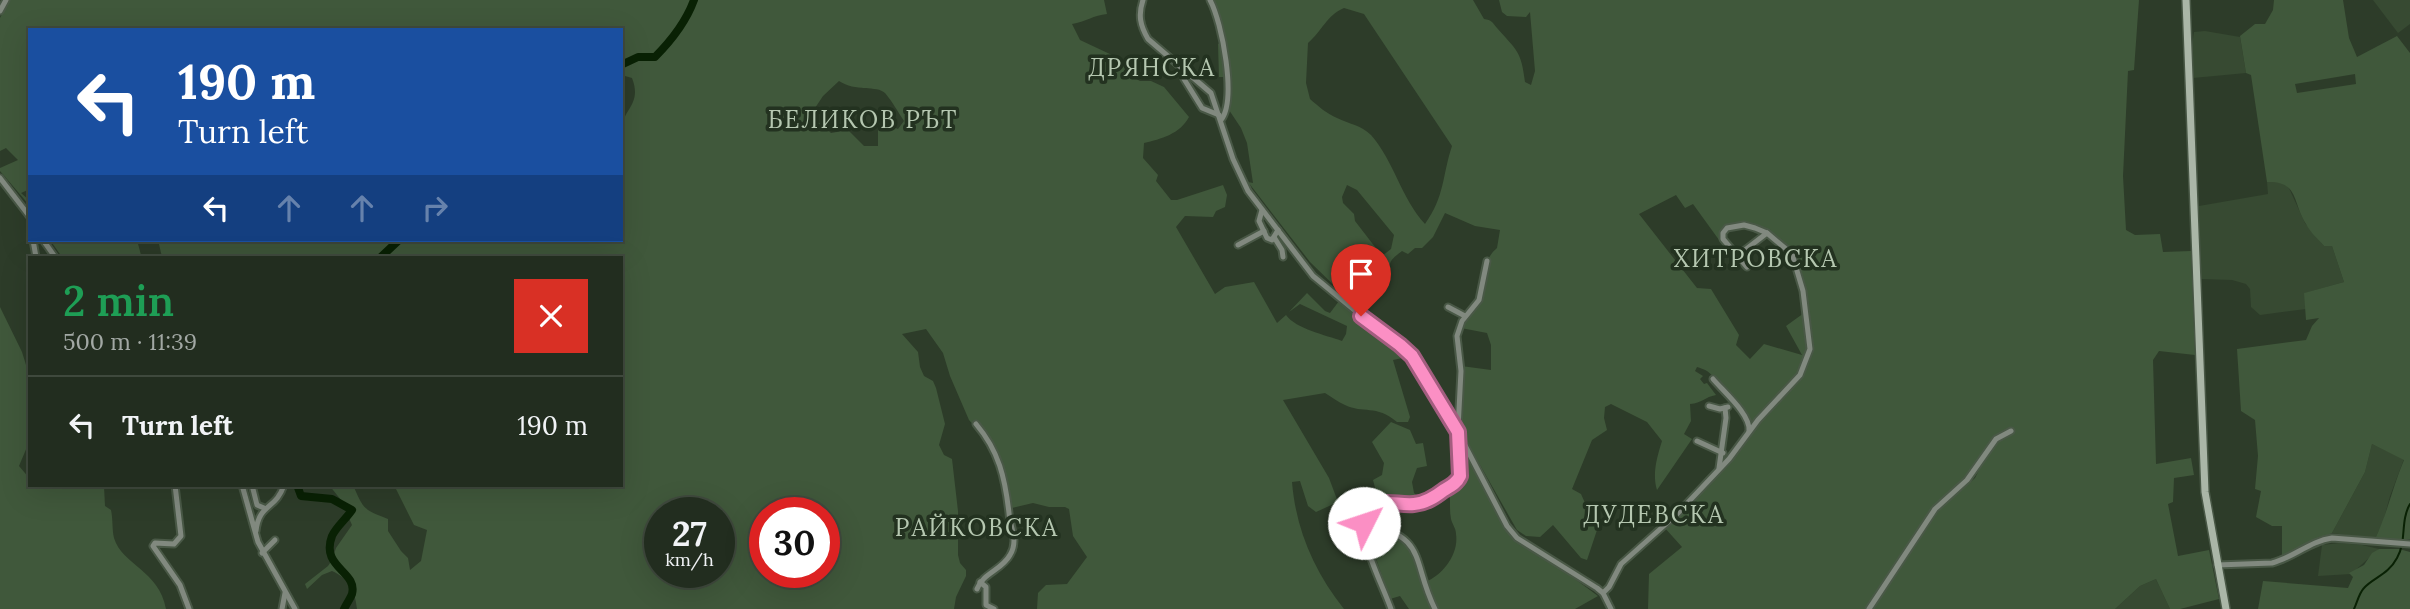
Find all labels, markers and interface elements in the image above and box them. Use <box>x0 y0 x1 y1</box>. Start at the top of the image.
text: 190 m <box>178 50 315 112</box>
district label: ДРЯНСКА <box>1088 52 1216 83</box>
icon: left <box>63 56 154 147</box>
district label: БЕЛИКОВ РЪТ <box>768 104 958 135</box>
text: Turn left <box>178 111 308 152</box>
icon: left <box>197 189 235 227</box>
icon: ahead <box>270 189 308 227</box>
icon: ahead <box>343 189 381 227</box>
icon: right <box>416 189 454 227</box>
district label: ХИТРОВСКА <box>1674 243 1838 274</box>
pin <box>1331 244 1391 316</box>
icon: arrive <box>1342 255 1380 293</box>
text: 2 min <box>63 274 174 328</box>
button: close <box>514 279 588 353</box>
text: 500 m · 11:39 <box>63 327 197 356</box>
icon: left <box>63 406 101 444</box>
text: Turn left <box>122 409 233 442</box>
text: 190 m <box>517 409 588 442</box>
position arrow <box>1327 486 1401 560</box>
speed limit sign: 30 <box>749 497 840 588</box>
district label: ДУДЕВСКА <box>1583 499 1725 530</box>
text: 27 <box>672 511 707 556</box>
district label: РАЙКОВСКА <box>895 512 1059 543</box>
text: km/h <box>665 548 714 571</box>

